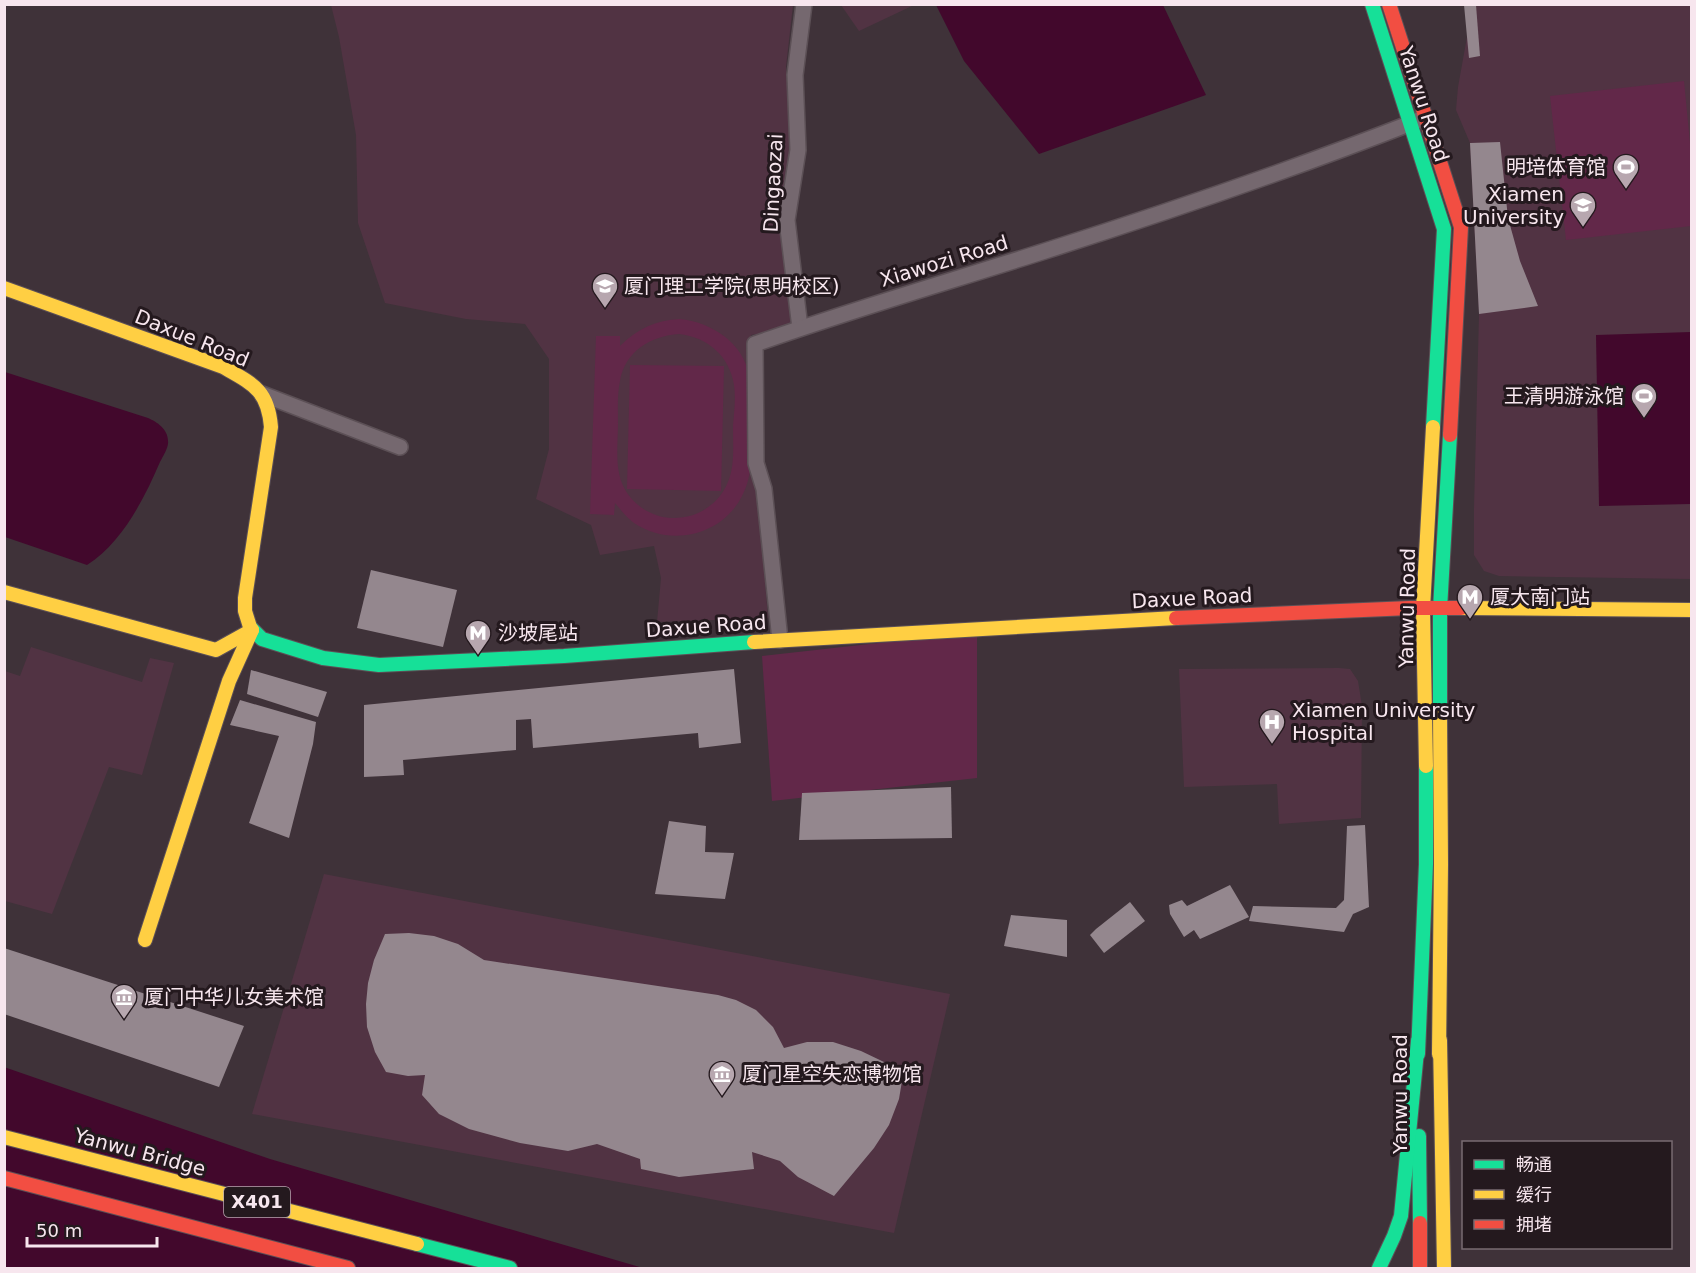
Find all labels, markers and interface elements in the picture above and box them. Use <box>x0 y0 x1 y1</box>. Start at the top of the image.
street label: Yanwu Road <box>1394 42 1454 165</box>
street label: Dingaozai <box>758 133 788 233</box>
sports icon: 明培体育馆 <box>1611 152 1641 190</box>
place label: 明培体育馆 <box>1506 155 1606 179</box>
place label: Xiamen University <box>1463 182 1564 229</box>
school or university icon: Xiamen University <box>1568 190 1598 228</box>
street label: Xiawozi Road <box>877 230 1011 292</box>
school or university icon: 厦门理工学院(思明校区) <box>590 271 620 309</box>
place label: 厦门理工学院(思明校区) <box>624 274 840 298</box>
street label: Daxue Road <box>131 304 253 372</box>
sports icon: 王清明游泳馆 <box>1629 381 1659 419</box>
place label: 王清明游泳馆 <box>1504 384 1624 408</box>
street label: Yanwu Road <box>1394 548 1420 669</box>
metro station icon: 厦大南门站 <box>1455 582 1485 620</box>
street label: Daxue Road <box>1131 583 1253 613</box>
place label: 厦大南门站 <box>1490 585 1590 609</box>
street label: Daxue Road <box>645 610 767 642</box>
metro station icon: 沙坡尾站 <box>463 618 493 656</box>
place label: 沙坡尾站 <box>498 621 578 645</box>
place label: Xiamen University Hospital <box>1292 698 1475 745</box>
hospital icon: Xiamen University Hospital <box>1257 707 1287 745</box>
museum icon: 厦门中华儿女美术馆 <box>109 982 139 1020</box>
place label: 厦门中华儿女美术馆 <box>144 985 324 1009</box>
street label: Yanwu Road <box>1388 1034 1412 1155</box>
museum icon: 厦门星空失恋博物馆 <box>707 1059 737 1097</box>
place label: 厦门星空失恋博物馆 <box>742 1062 922 1086</box>
street label: Yanwu Bridge <box>71 1123 208 1181</box>
legend <box>1462 1141 1672 1249</box>
text: 畅通 <box>1516 1154 1552 1175</box>
text: 缓行 <box>1516 1184 1552 1205</box>
road number: X401 <box>224 1187 290 1217</box>
scale bar <box>27 1210 158 1248</box>
text: 拥堵 <box>1516 1214 1552 1235</box>
text: 50 m <box>36 1220 82 1241</box>

